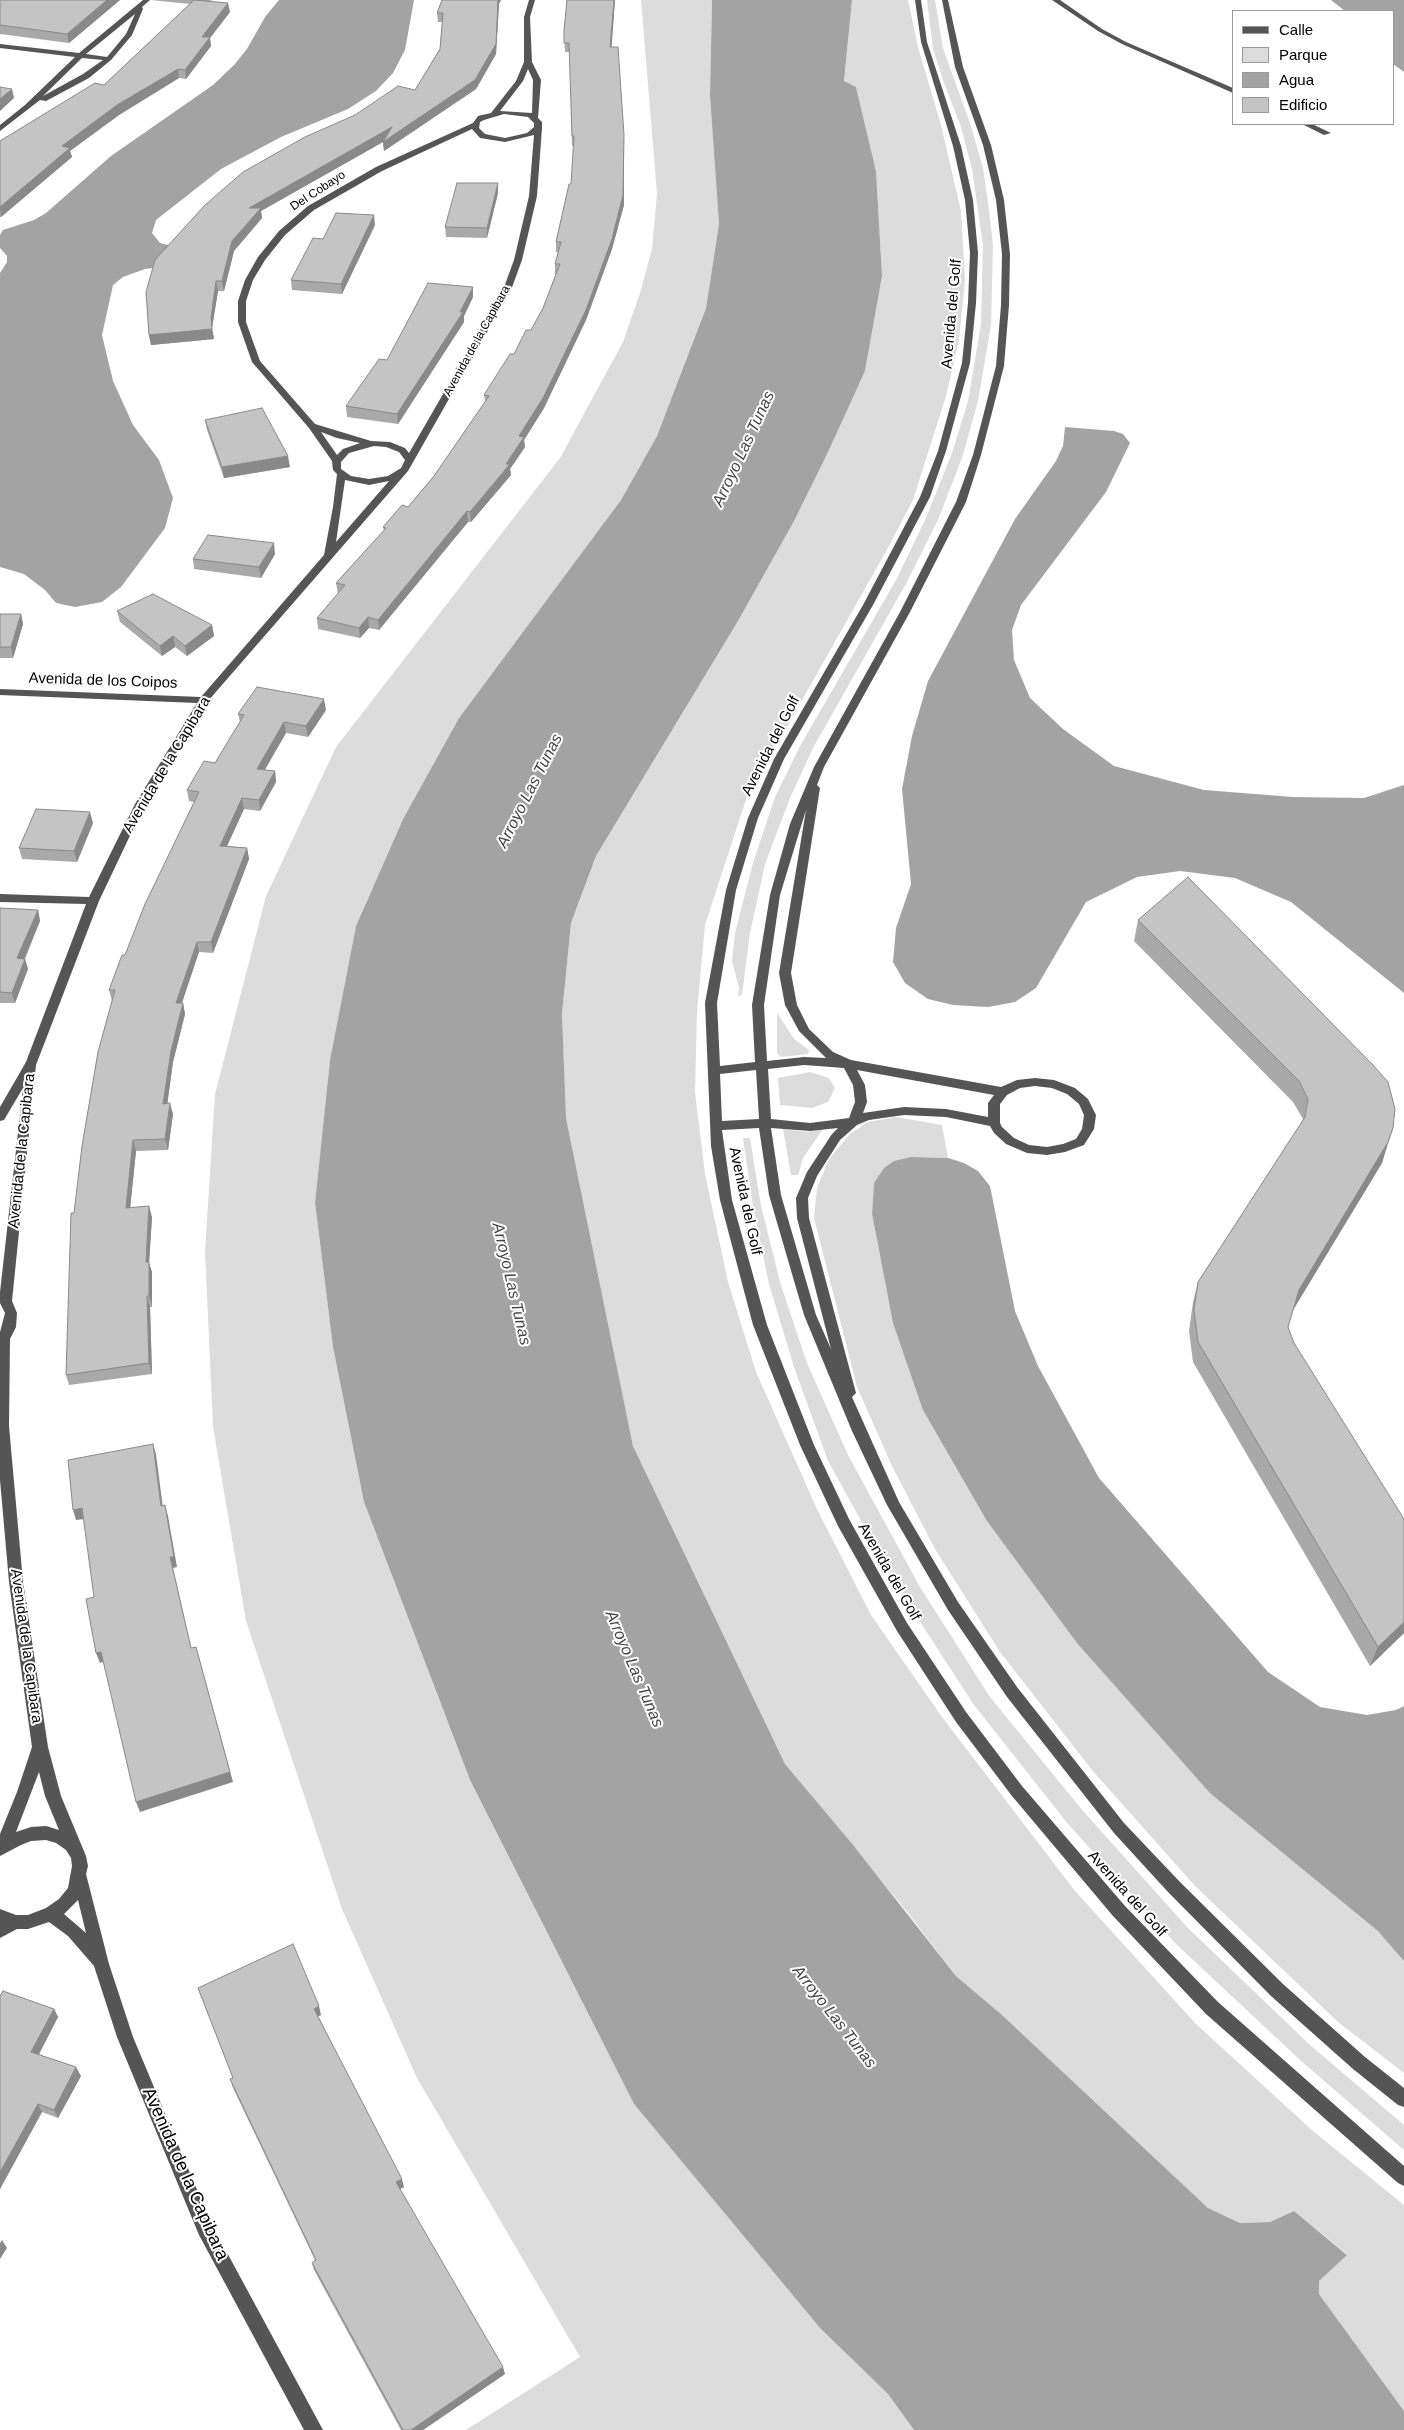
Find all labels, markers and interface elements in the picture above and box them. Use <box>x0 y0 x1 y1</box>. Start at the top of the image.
legend <box>1232 10 1394 125</box>
text: Calle <box>1279 21 1313 38</box>
text: Parque <box>1279 46 1327 63</box>
text: Agua <box>1279 71 1314 88</box>
text: Edificio <box>1279 96 1327 113</box>
street label: Del Cobayo <box>288 168 348 214</box>
street label: Avenida del Golf <box>938 259 966 369</box>
street label: Avenida de la Capibara <box>441 283 513 399</box>
water label: Arroyo Las Tunas <box>709 388 779 510</box>
street label: Avenida de los Coipos <box>28 669 178 693</box>
street label: Avenida del Golf <box>738 693 804 799</box>
street label: Avenida de la Capibara <box>119 694 215 836</box>
water label: Arroyo Las Tunas <box>493 731 567 851</box>
street label: Avenida de la Capibara <box>5 1073 39 1229</box>
street label: Avenida del Golf <box>725 1145 765 1257</box>
water label: Arroyo Las Tunas <box>488 1221 534 1347</box>
street label: Avenida del Golf <box>854 1520 924 1624</box>
street label: Avenida de la Capibara <box>6 1568 46 1724</box>
water label: Arroyo Las Tunas <box>601 1608 667 1730</box>
street label: Avenida del Golf <box>1084 1847 1170 1941</box>
water label: Arroyo Las Tunas <box>788 1962 880 2072</box>
street label: Avenida de la Capibara <box>137 2084 233 2264</box>

